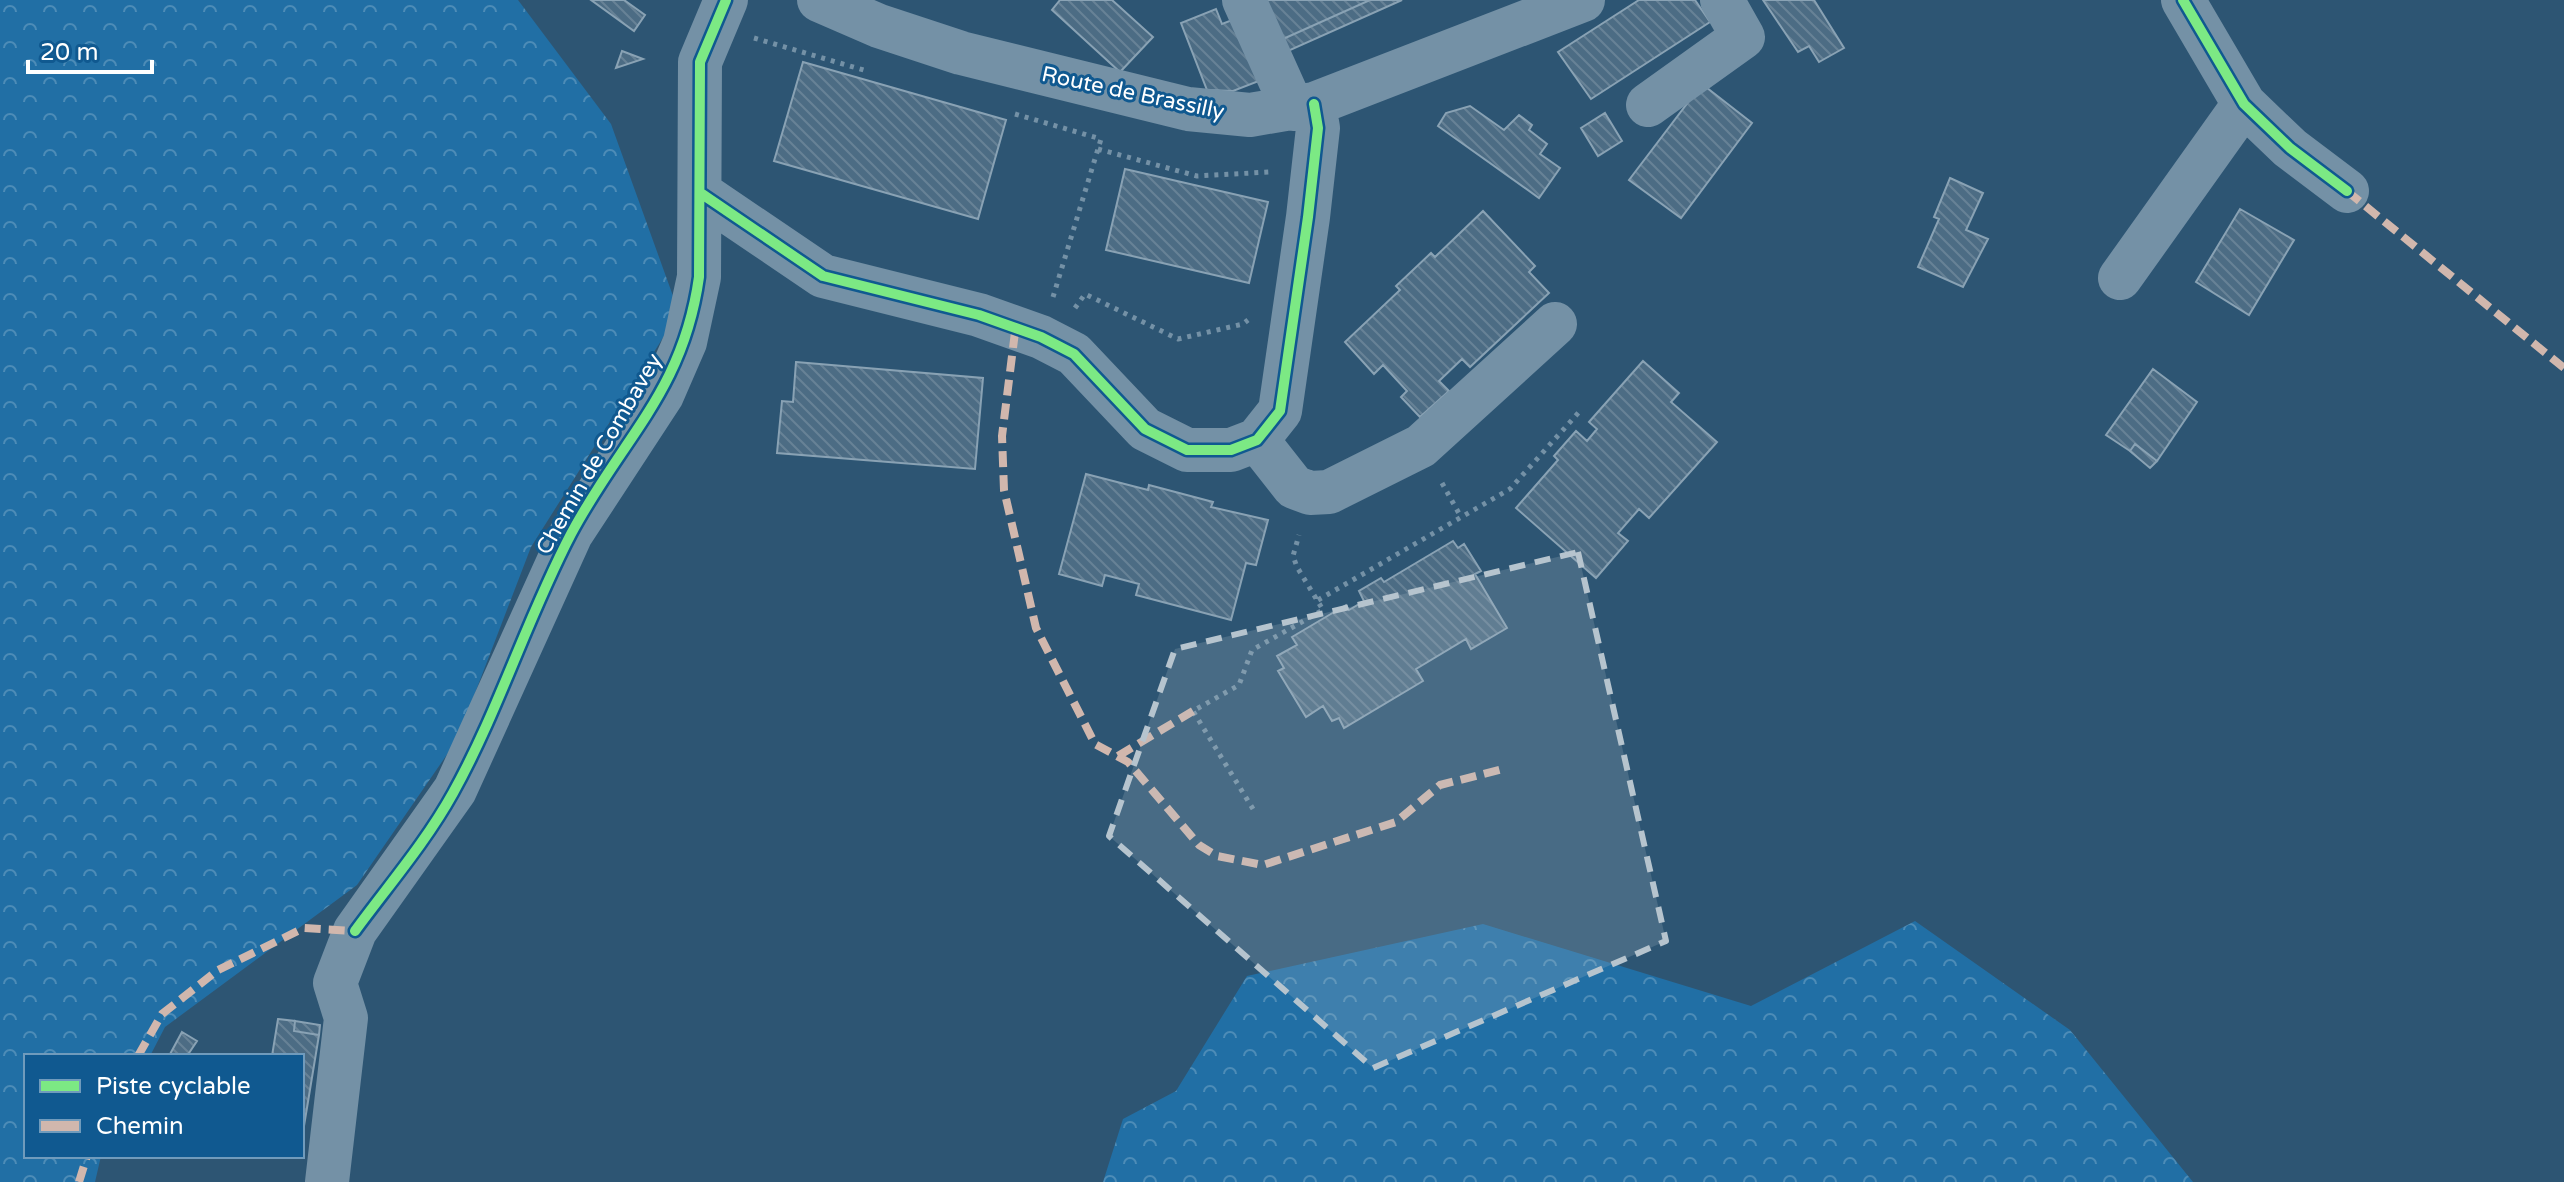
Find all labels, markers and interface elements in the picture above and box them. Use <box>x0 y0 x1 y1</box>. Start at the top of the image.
scale bar <box>28 24 152 74</box>
text: 20 m <box>40 38 98 67</box>
street label: Route de Brassilly <box>1039 61 1227 125</box>
street label: Chemin de Combavey <box>531 349 667 559</box>
legend <box>24 1054 304 1158</box>
text: Piste cyclable <box>96 1072 251 1101</box>
text: Chemin <box>96 1112 184 1141</box>

